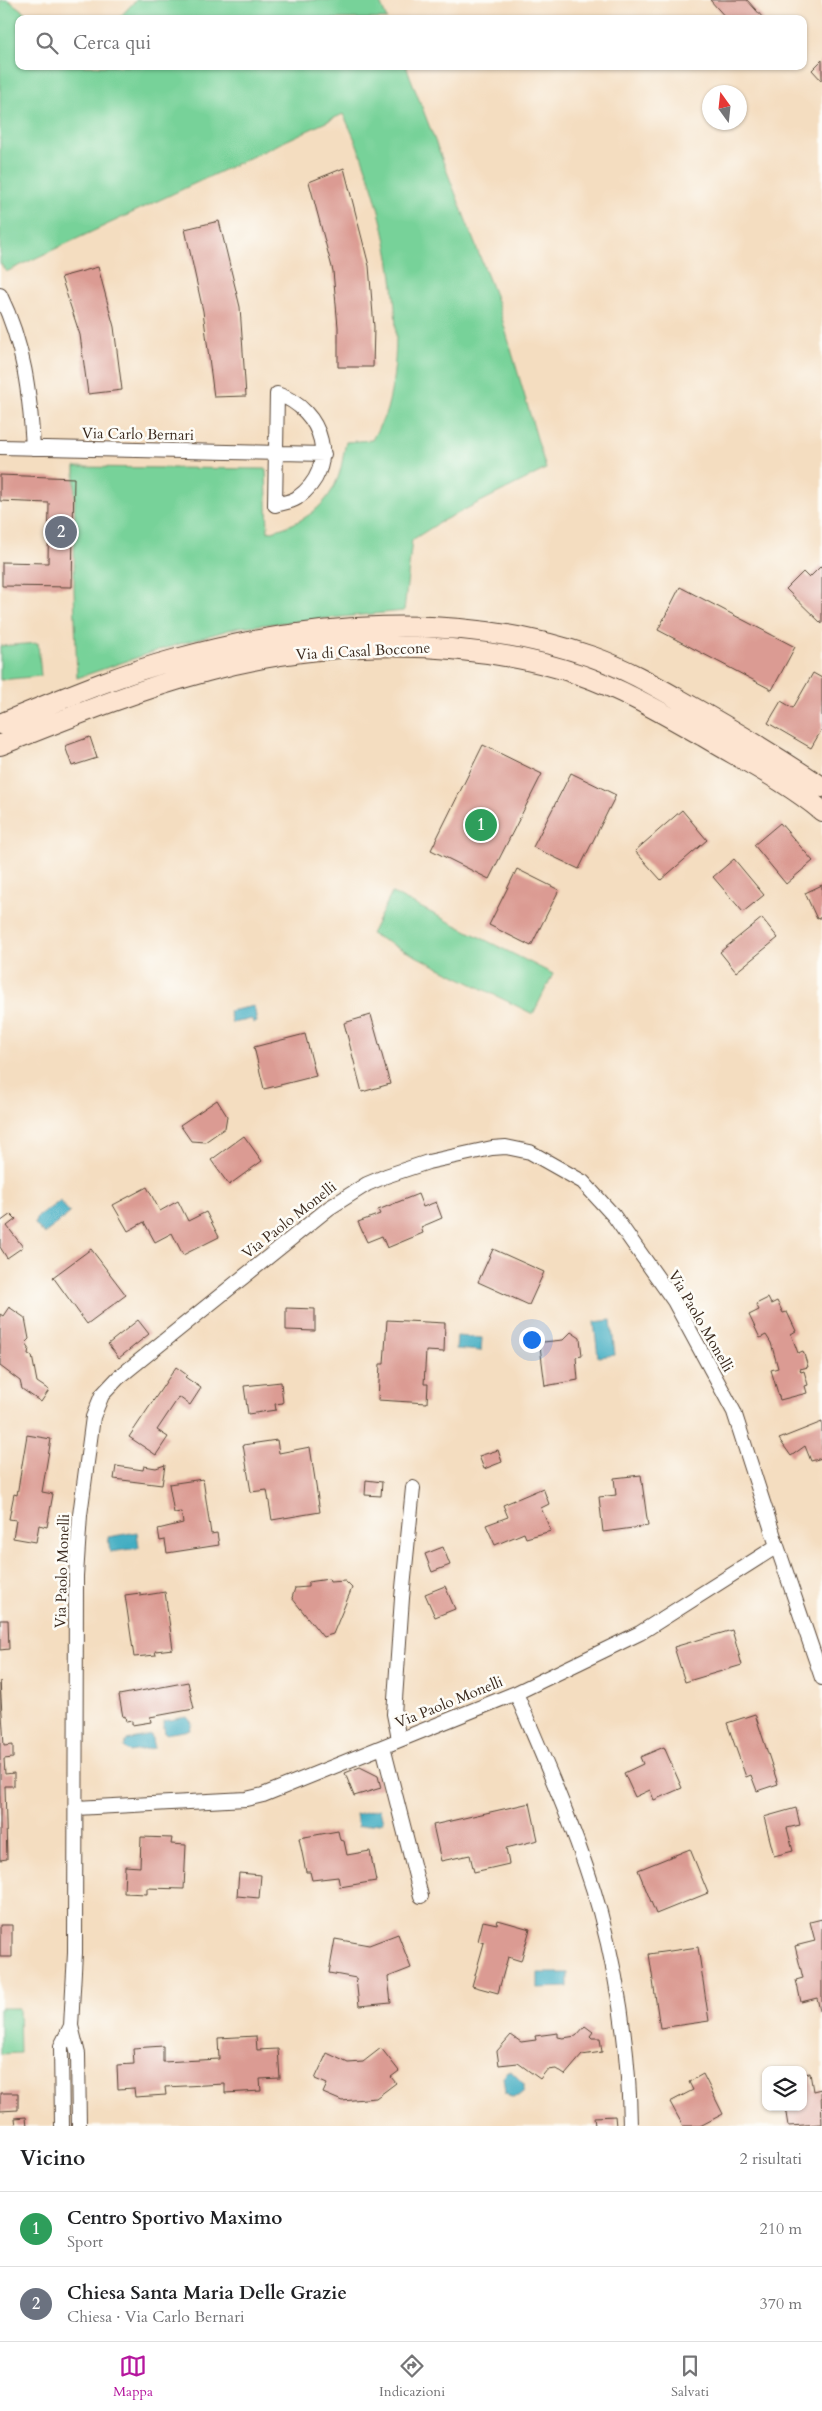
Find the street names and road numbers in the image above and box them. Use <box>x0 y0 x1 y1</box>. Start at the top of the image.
street label: Via Carlo Bernari <box>82 423 194 445</box>
street label: Via di Casal Boccone <box>295 637 431 665</box>
street label: Via Paolo Monelli <box>238 1177 340 1263</box>
street label: Via Paolo Monelli <box>664 1266 738 1376</box>
street label: Via Paolo Monelli <box>50 1513 74 1629</box>
street label: Via Paolo Monelli <box>392 1671 506 1733</box>

